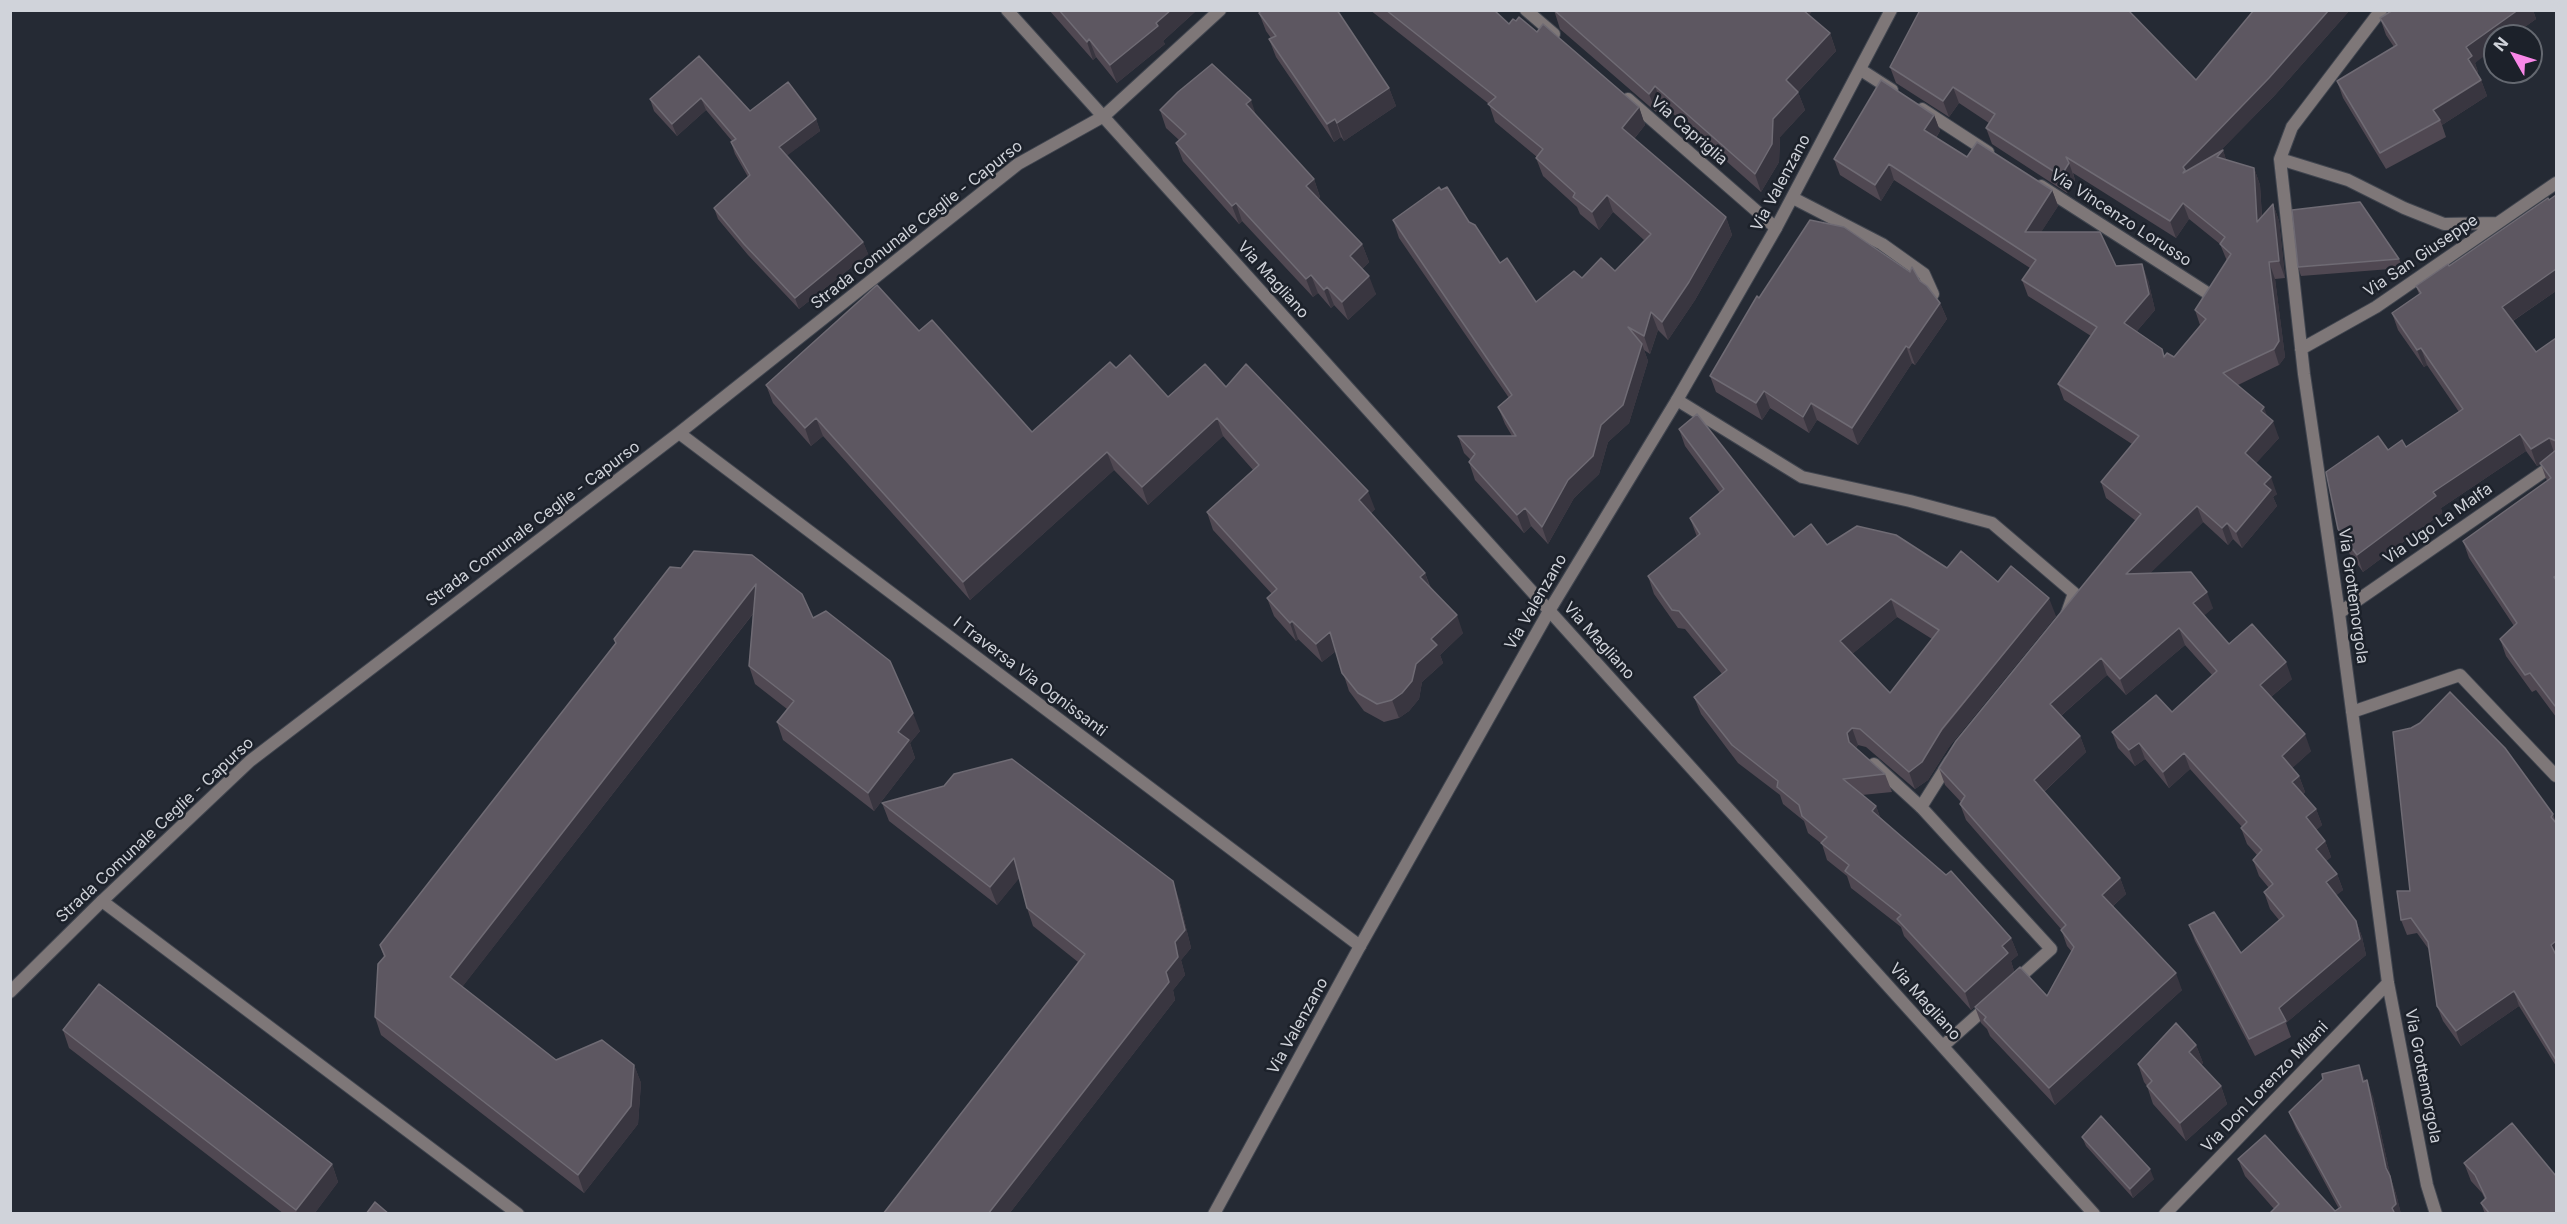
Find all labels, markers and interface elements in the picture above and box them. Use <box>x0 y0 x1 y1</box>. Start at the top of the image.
north arrow <box>2483 24 2543 84</box>
text: N <box>2489 33 2512 55</box>
street label: Via Capriglia <box>1647 92 1731 170</box>
street label: Via Valenzano <box>1747 131 1815 235</box>
street label: Strada Comunale Ceglie - Capurso <box>807 136 1027 314</box>
street label: Via Vincenzo Lorusso <box>2047 165 2195 271</box>
street label: Via San Giuseppe <box>2360 211 2482 301</box>
street label: Via Magliano <box>1233 237 1313 323</box>
street label: Strada Comunale Ceglie - Capurso <box>422 437 644 611</box>
street label: Via Ugo La Malfa <box>2380 479 2496 569</box>
street label: Via Grottemorgola <box>2334 527 2372 665</box>
street label: Via Valenzano <box>1501 551 1571 653</box>
street label: Via Magliano <box>1559 598 1639 684</box>
street label: I Traversa Via Ognissanti <box>949 613 1111 741</box>
street label: Strada Comunale Ceglie - Capurso <box>52 733 258 927</box>
street label: Via Magliano <box>1885 959 1965 1045</box>
street label: Via Valenzano <box>1264 974 1332 1078</box>
street label: Via Grottemorgola <box>2401 1007 2445 1145</box>
street label: Via Don Lorenzo Milani <box>2198 1018 2332 1156</box>

